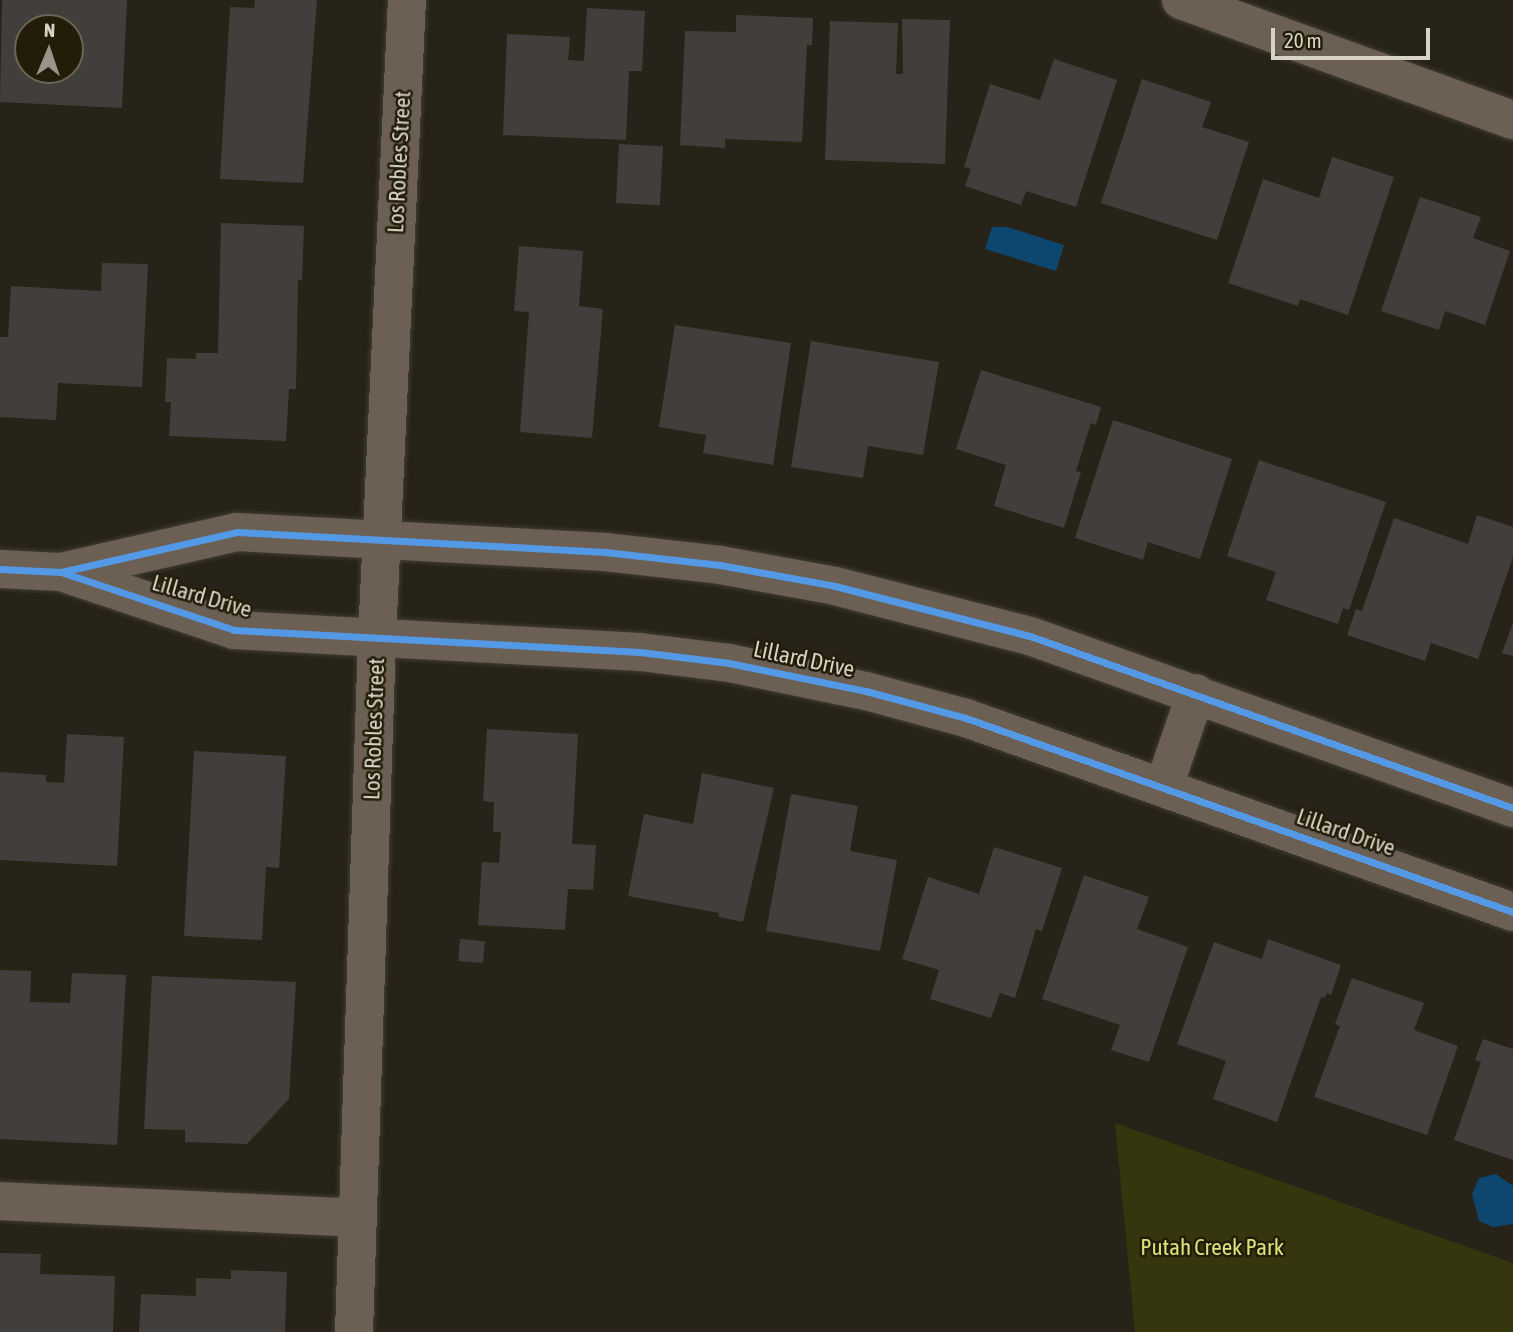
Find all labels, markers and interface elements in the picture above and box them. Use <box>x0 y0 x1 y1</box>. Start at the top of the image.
north arrow <box>14 14 84 84</box>
scale bar <box>1275 14 1434 58</box>
text: N <box>44 19 56 41</box>
text: 20 m <box>1284 28 1322 52</box>
street label: Los Robles Street <box>381 90 417 234</box>
street label: Lillard Drive <box>149 569 255 623</box>
street label: Lillard Drive <box>751 635 857 683</box>
street label: Los Robles Street <box>358 657 390 801</box>
street label: Lillard Drive <box>1293 802 1399 862</box>
park label: Putah Creek Park <box>1140 1233 1284 1261</box>

